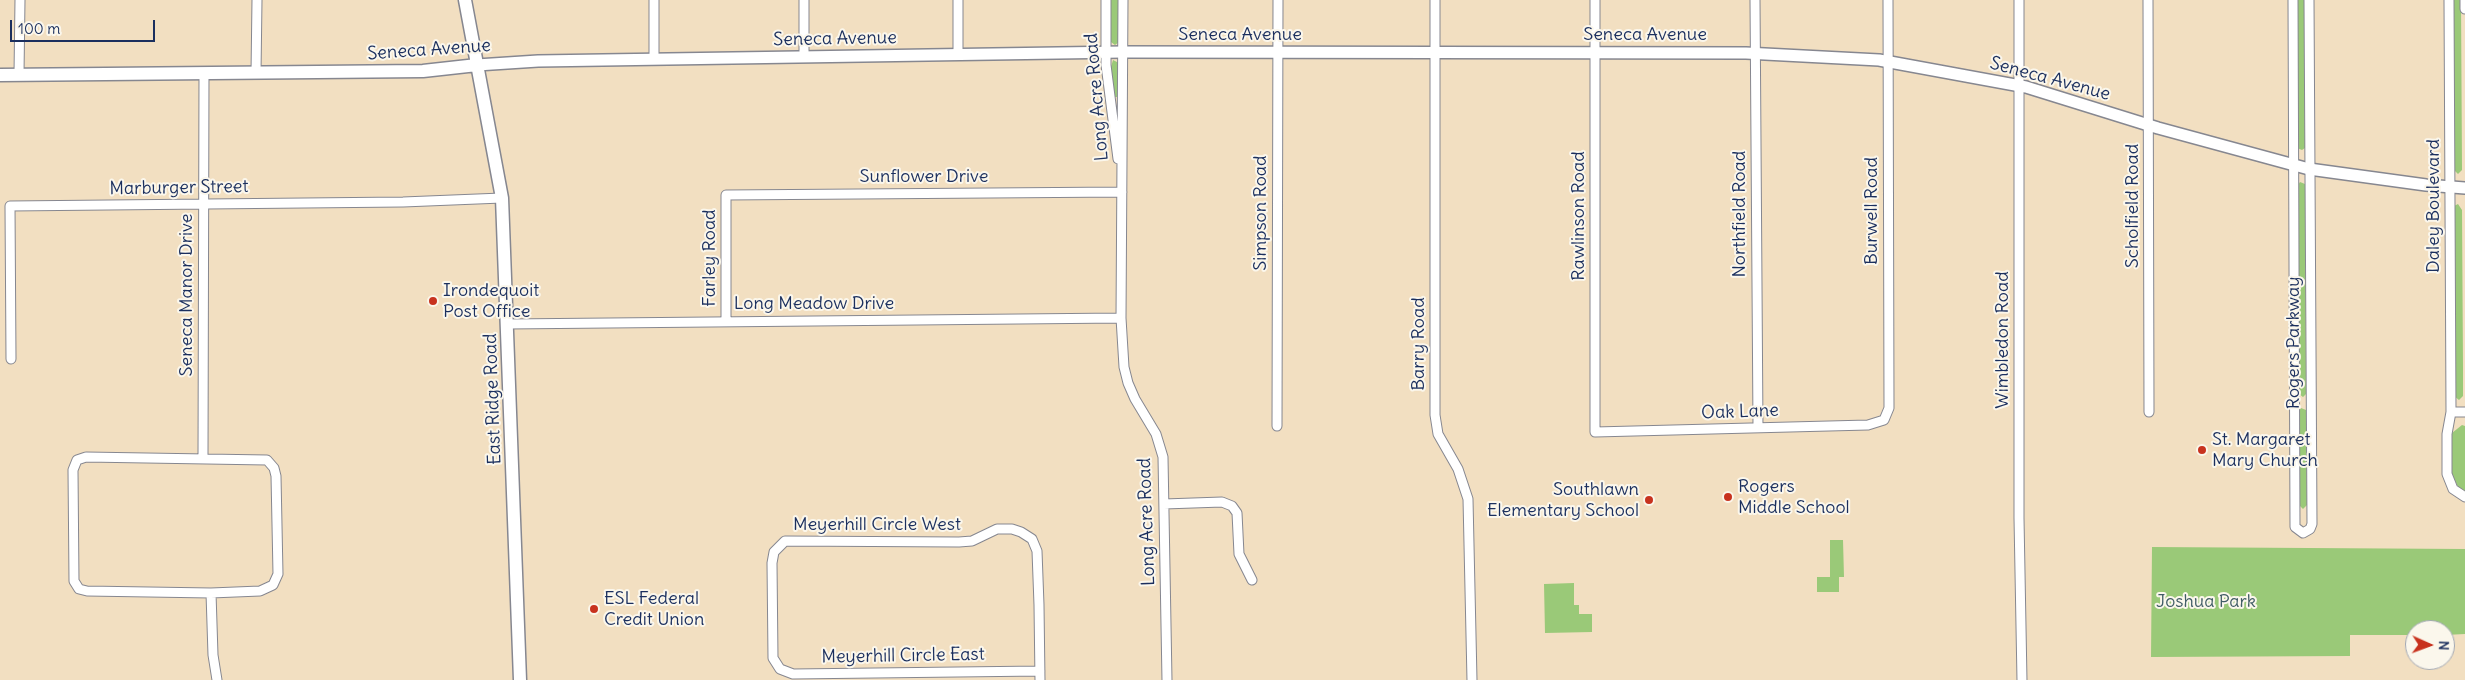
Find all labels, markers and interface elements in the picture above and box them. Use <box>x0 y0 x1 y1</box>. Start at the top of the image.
scale bar <box>12 10 158 42</box>
text: 100 m <box>18 19 60 38</box>
street label: Seneca Avenue <box>1178 24 1302 46</box>
street label: Seneca Avenue <box>1583 24 1707 46</box>
street label: Seneca Avenue <box>773 27 897 51</box>
street label: Long Acre Road <box>1081 32 1113 162</box>
street label: Seneca Avenue <box>367 35 491 65</box>
street label: Seneca Avenue <box>1987 53 2113 105</box>
street label: Daley Boulevard <box>2423 139 2445 273</box>
street label: Scholfield Road <box>2122 144 2144 268</box>
street label: Rawlinson Road <box>1568 151 1590 281</box>
street label: Northfield Road <box>1729 151 1751 277</box>
street label: Simpson Road <box>1250 155 1272 271</box>
street label: Burwell Road <box>1861 157 1883 265</box>
street label: Sunflower Drive <box>860 166 988 188</box>
street label: Marburger Street <box>109 176 249 200</box>
street label: Farley Road <box>699 209 721 307</box>
street label: Seneca Manor Drive <box>176 214 198 376</box>
street label: Wimbledon Road <box>1992 271 2014 409</box>
street label: Rogers Parkway <box>2283 277 2305 409</box>
place label: Irondequoit Post Office <box>443 280 539 322</box>
street label: Long Meadow Drive <box>734 293 894 315</box>
marker: Irondequoit Post Office <box>427 295 439 307</box>
street label: Barry Road <box>1408 297 1430 391</box>
street label: East Ridge Road <box>480 333 506 465</box>
street label: Oak Lane <box>1701 400 1779 424</box>
place label: St. Margaret Mary Church <box>2212 429 2318 472</box>
marker: St. Margaret Mary Church <box>2196 444 2208 456</box>
street label: Long Acre Road <box>1134 458 1160 586</box>
place label: Rogers Middle School <box>1738 476 1850 518</box>
place label: Southlawn Elementary School <box>1487 479 1639 522</box>
marker: Rogers Middle School <box>1722 491 1734 503</box>
marker: Southlawn Elementary School <box>1643 494 1655 506</box>
street label: Meyerhill Circle West <box>793 514 961 536</box>
place label: ESL Federal Credit Union <box>604 588 704 630</box>
park label: Joshua Park <box>2156 591 2256 613</box>
marker: ESL Federal Credit Union <box>588 603 600 615</box>
north arrow <box>2405 620 2455 670</box>
text: N <box>2435 640 2453 651</box>
street label: Meyerhill Circle East <box>821 644 985 668</box>

